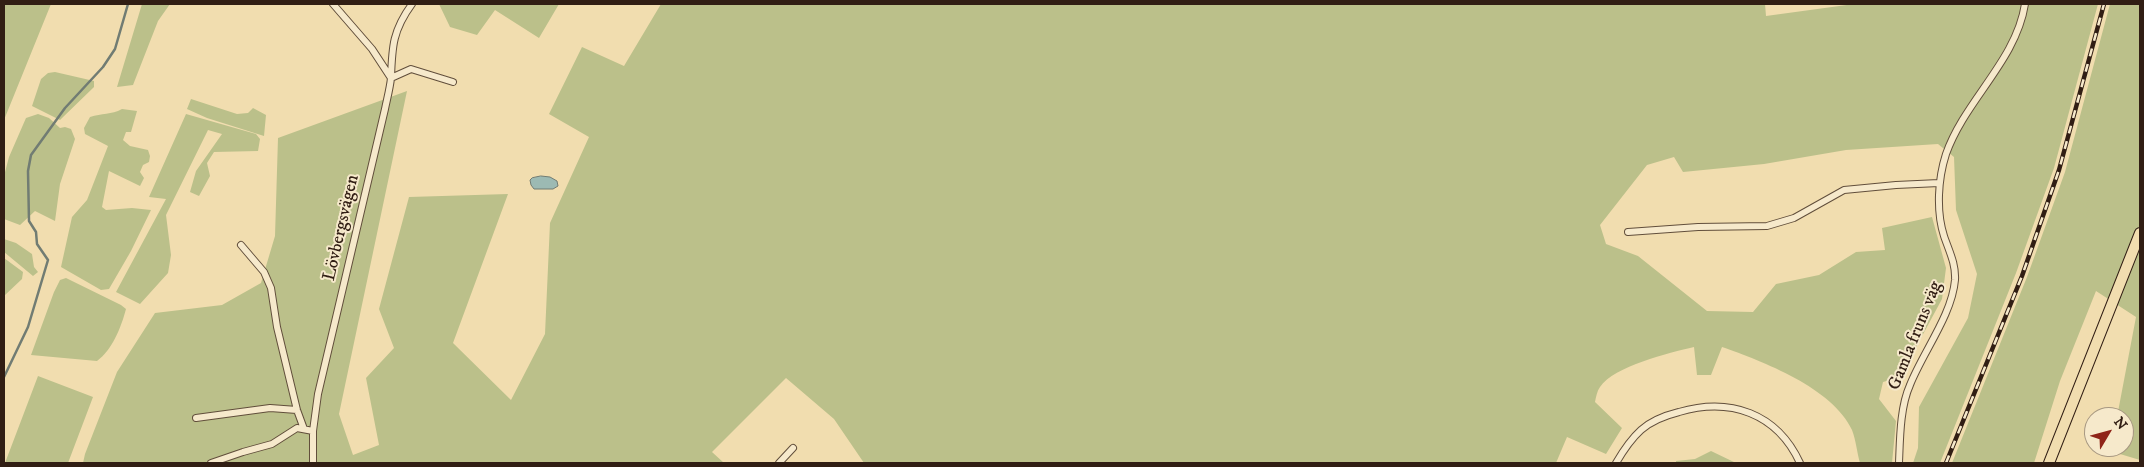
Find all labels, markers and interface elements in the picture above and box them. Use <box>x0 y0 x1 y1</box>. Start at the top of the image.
street label: Lövbergsvägen <box>319 173 365 283</box>
street label: Gamla fruns väg <box>1884 278 1948 394</box>
north arrow <box>2084 407 2134 457</box>
text: N <box>2110 414 2131 434</box>

